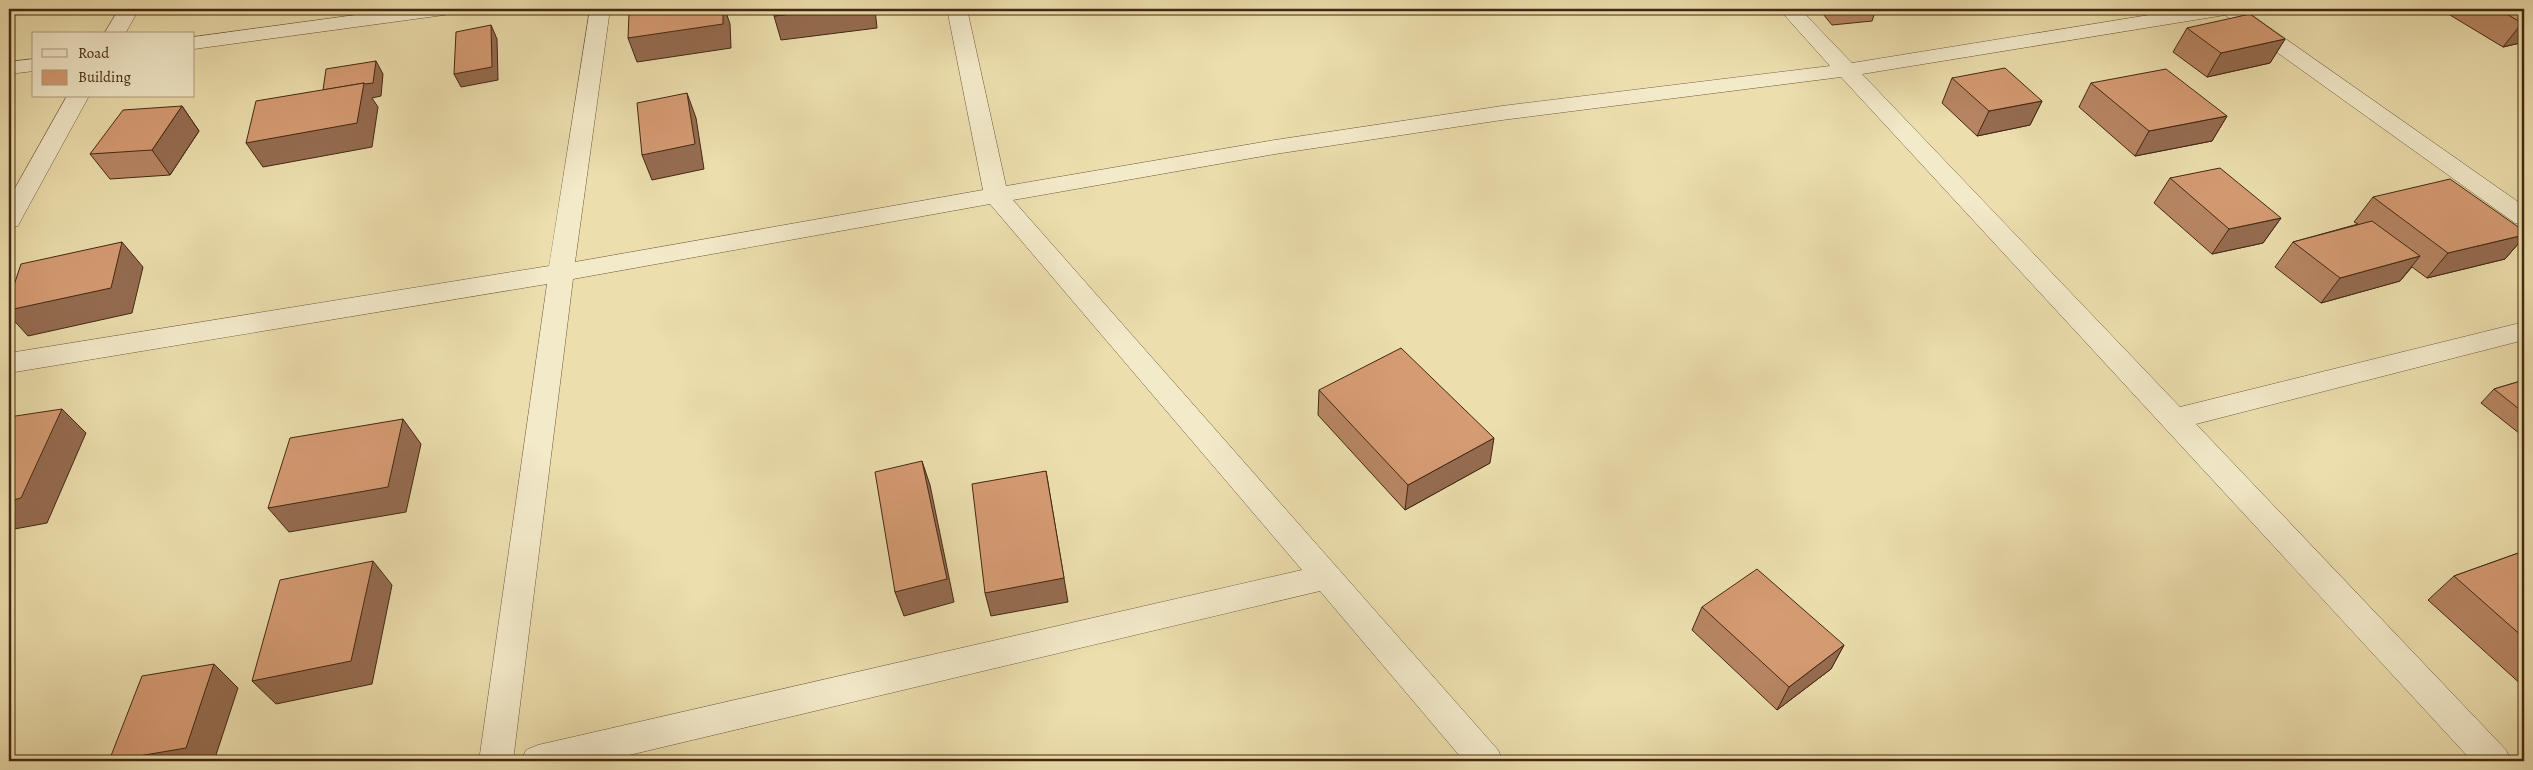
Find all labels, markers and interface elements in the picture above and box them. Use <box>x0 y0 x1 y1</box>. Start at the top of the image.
legend <box>32 32 195 98</box>
text: Road <box>78 43 110 63</box>
text: Building <box>78 67 131 87</box>

